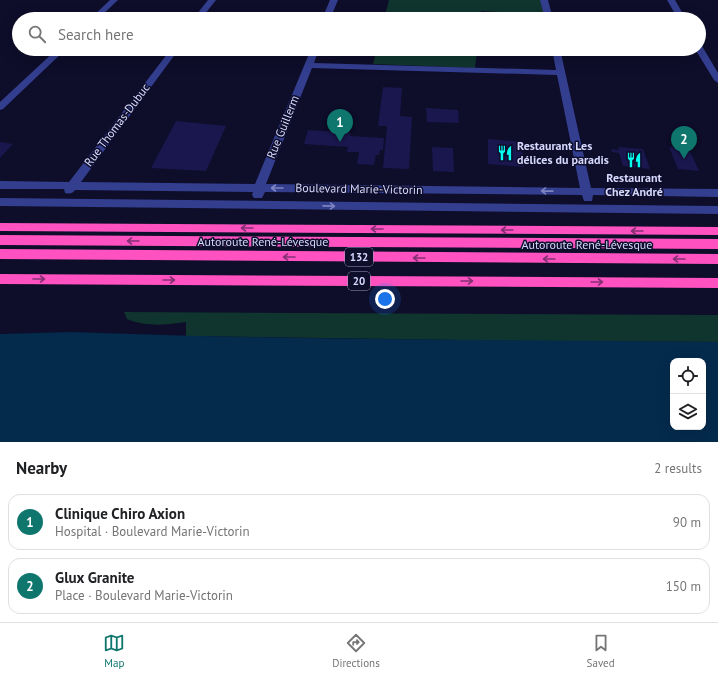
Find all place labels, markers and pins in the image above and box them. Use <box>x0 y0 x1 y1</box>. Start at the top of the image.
pin: 1 <box>327 109 353 142</box>
pin: 2 <box>671 126 697 159</box>
place label: Restaurant Les délices du paradis <box>517 138 609 167</box>
restaurant icon: Restaurant Les délices du paradis <box>496 144 514 162</box>
restaurant icon: Restaurant Chez André <box>625 151 643 169</box>
place label: Restaurant Chez André <box>605 170 663 199</box>

